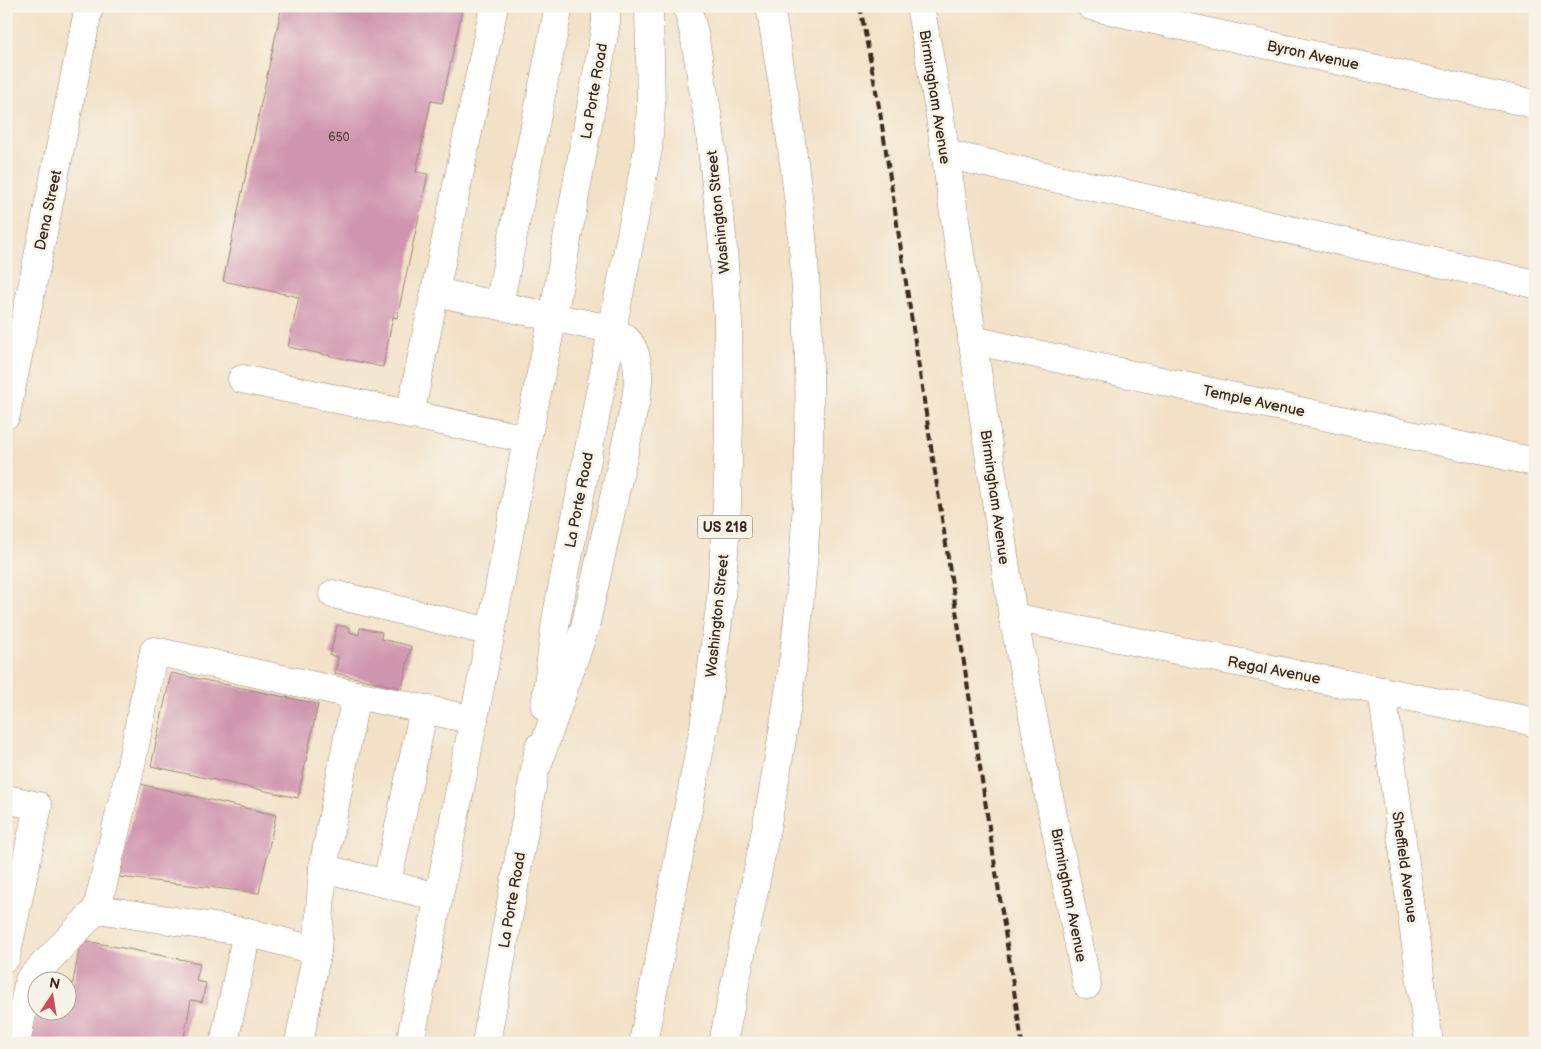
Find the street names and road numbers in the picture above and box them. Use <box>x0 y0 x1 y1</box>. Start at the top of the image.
street label: Birmingham Avenue <box>915 29 955 166</box>
street label: Byron Avenue <box>1265 36 1361 75</box>
street label: La Porte Road <box>577 42 612 141</box>
street label: Washington Street <box>703 149 734 274</box>
street label: Dena Street <box>31 168 66 252</box>
street label: Temple Avenue <box>1201 381 1307 422</box>
street label: Birmingham Avenue <box>976 429 1013 566</box>
street label: La Porte Road <box>561 451 598 550</box>
road number: US 218 <box>698 516 752 538</box>
street label: Washington Street <box>702 553 733 679</box>
street label: Regal Avenue <box>1226 652 1322 689</box>
street label: Sheffield Avenue <box>1387 810 1422 924</box>
street label: Birmingham Avenue <box>1046 827 1091 964</box>
street label: La Porte Road <box>495 851 530 950</box>

